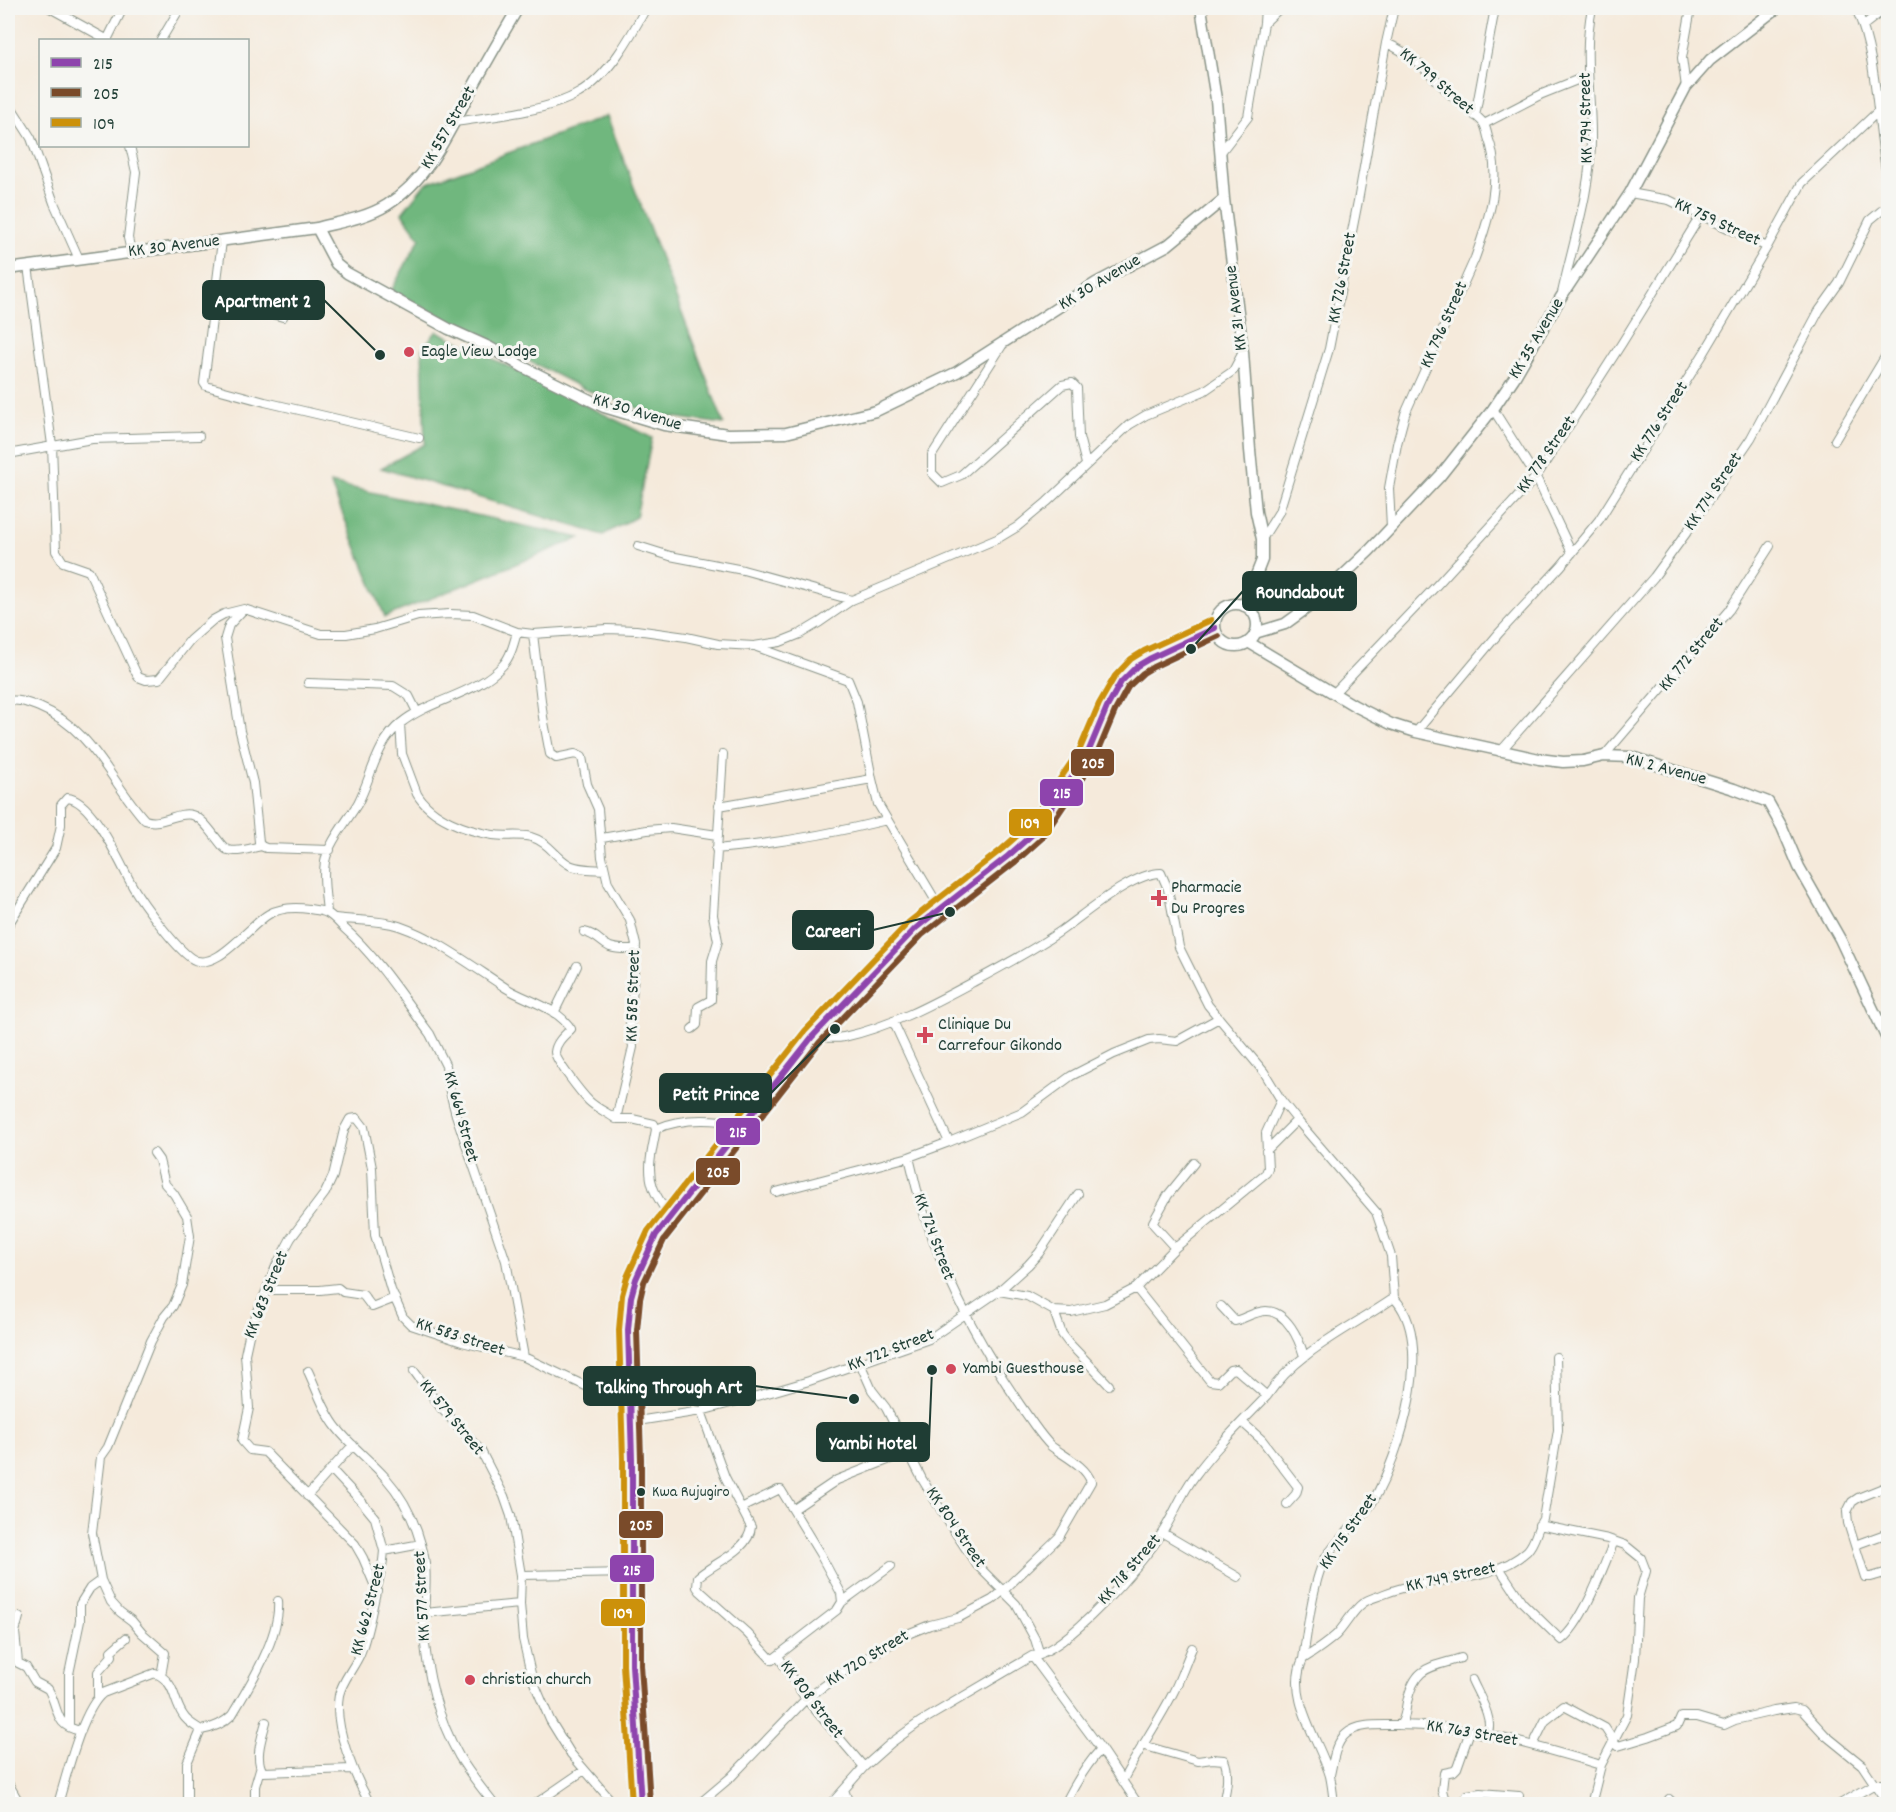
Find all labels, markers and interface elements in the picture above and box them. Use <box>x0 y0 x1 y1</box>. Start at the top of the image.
legend <box>39 39 249 147</box>
street label: KK 799 Street <box>1393 42 1479 122</box>
text: 215 <box>93 53 113 78</box>
street label: KK 794 Street <box>1574 72 1600 164</box>
street label: KK 557 Street <box>415 82 483 174</box>
text: 205 <box>93 83 119 108</box>
text: 109 <box>93 113 115 138</box>
street label: KK 759 Street <box>1670 192 1764 254</box>
street label: KK 30 Avenue <box>127 229 221 265</box>
street label: KK 726 Street <box>1322 230 1364 326</box>
street label: KK 30 Avenue <box>1054 249 1146 317</box>
street label: KK 31 Avenue <box>1219 264 1255 352</box>
street label: KK 796 Street <box>1415 277 1475 372</box>
callout: Apartment 2 <box>203 281 324 319</box>
text: Apartment 2 <box>215 289 311 317</box>
street label: KK 35 Avenue <box>1503 294 1571 384</box>
place label: Eagle View Lodge <box>421 340 537 365</box>
marker: Eagle View Lodge <box>402 345 416 359</box>
street label: KK 776 Street <box>1625 377 1696 467</box>
street label: KK 30 Avenue <box>589 388 685 438</box>
street label: KK 778 Street <box>1511 411 1583 499</box>
street label: KK 774 Street <box>1679 447 1750 536</box>
callout: Roundabout <box>1243 572 1356 610</box>
text: Roundabout <box>1256 580 1345 608</box>
street label: KK 772 Street <box>1653 612 1731 698</box>
street label: KN 2 Avenue <box>1623 747 1709 793</box>
line badge: 205 <box>1070 748 1115 777</box>
text: 205 <box>1081 753 1105 776</box>
line badge: 215 <box>1039 778 1084 807</box>
text: 215 <box>1053 783 1071 806</box>
line badge: 109 <box>1008 808 1053 837</box>
text: 109 <box>1020 813 1040 836</box>
place label: Pharmacie Du Progres <box>1171 876 1245 922</box>
marker: Pharmacie Du Progres <box>1152 891 1166 905</box>
callout: Careeri <box>793 911 873 949</box>
text: Careeri <box>805 919 861 947</box>
street label: KK 585 Street <box>620 949 648 1043</box>
place label: Clinique Du Carrefour Gikondo <box>938 1013 1062 1059</box>
marker: Clinique Du Carrefour Gikondo <box>916 1026 934 1044</box>
street label: KK 664 Street <box>436 1068 484 1166</box>
callout: Petit Prince <box>660 1074 771 1112</box>
text: Petit Prince <box>672 1082 760 1110</box>
line badge: 215 <box>715 1117 761 1146</box>
text: 215 <box>729 1122 747 1145</box>
line badge: 205 <box>695 1157 741 1186</box>
text: 205 <box>706 1162 730 1185</box>
street label: KK 724 Street <box>906 1190 960 1284</box>
street label: KK 683 Street <box>238 1247 296 1343</box>
street label: KK 583 Street <box>412 1312 508 1364</box>
street label: KK 722 Street <box>844 1323 938 1379</box>
place label: Yambi Guesthouse <box>963 1357 1084 1382</box>
marker: Yambi Guesthouse <box>944 1362 958 1376</box>
callout: Talking Through Art <box>584 1367 755 1405</box>
street label: KK 579 Street <box>412 1374 490 1462</box>
text: Talking Through Art <box>596 1375 743 1403</box>
callout: Yambi Hotel <box>817 1423 929 1461</box>
text: Yambi Hotel <box>828 1431 917 1459</box>
place label: Kwa Rujugiro <box>652 1481 730 1504</box>
street label: KK 804 Street <box>919 1482 992 1574</box>
marker: Kwa Rujugiro <box>635 1486 647 1498</box>
street label: KK 715 Street <box>1314 1489 1385 1575</box>
line badge: 205 <box>618 1510 664 1539</box>
text: 205 <box>629 1515 653 1538</box>
street label: KK 718 Street <box>1092 1529 1168 1611</box>
street label: KK 577 Street <box>408 1550 438 1642</box>
line badge: 215 <box>609 1554 655 1583</box>
street label: KK 749 Street <box>1404 1556 1499 1600</box>
text: 215 <box>623 1560 641 1583</box>
street label: KK 662 Street <box>345 1561 393 1659</box>
line badge: 109 <box>600 1598 646 1627</box>
text: 109 <box>613 1603 633 1626</box>
street label: KK 720 Street <box>822 1624 915 1694</box>
street label: KK 808 Street <box>773 1655 849 1745</box>
place label: christian church <box>482 1668 591 1693</box>
marker: christian church <box>463 1673 477 1687</box>
street label: KK 763 Street <box>1424 1714 1520 1754</box>

